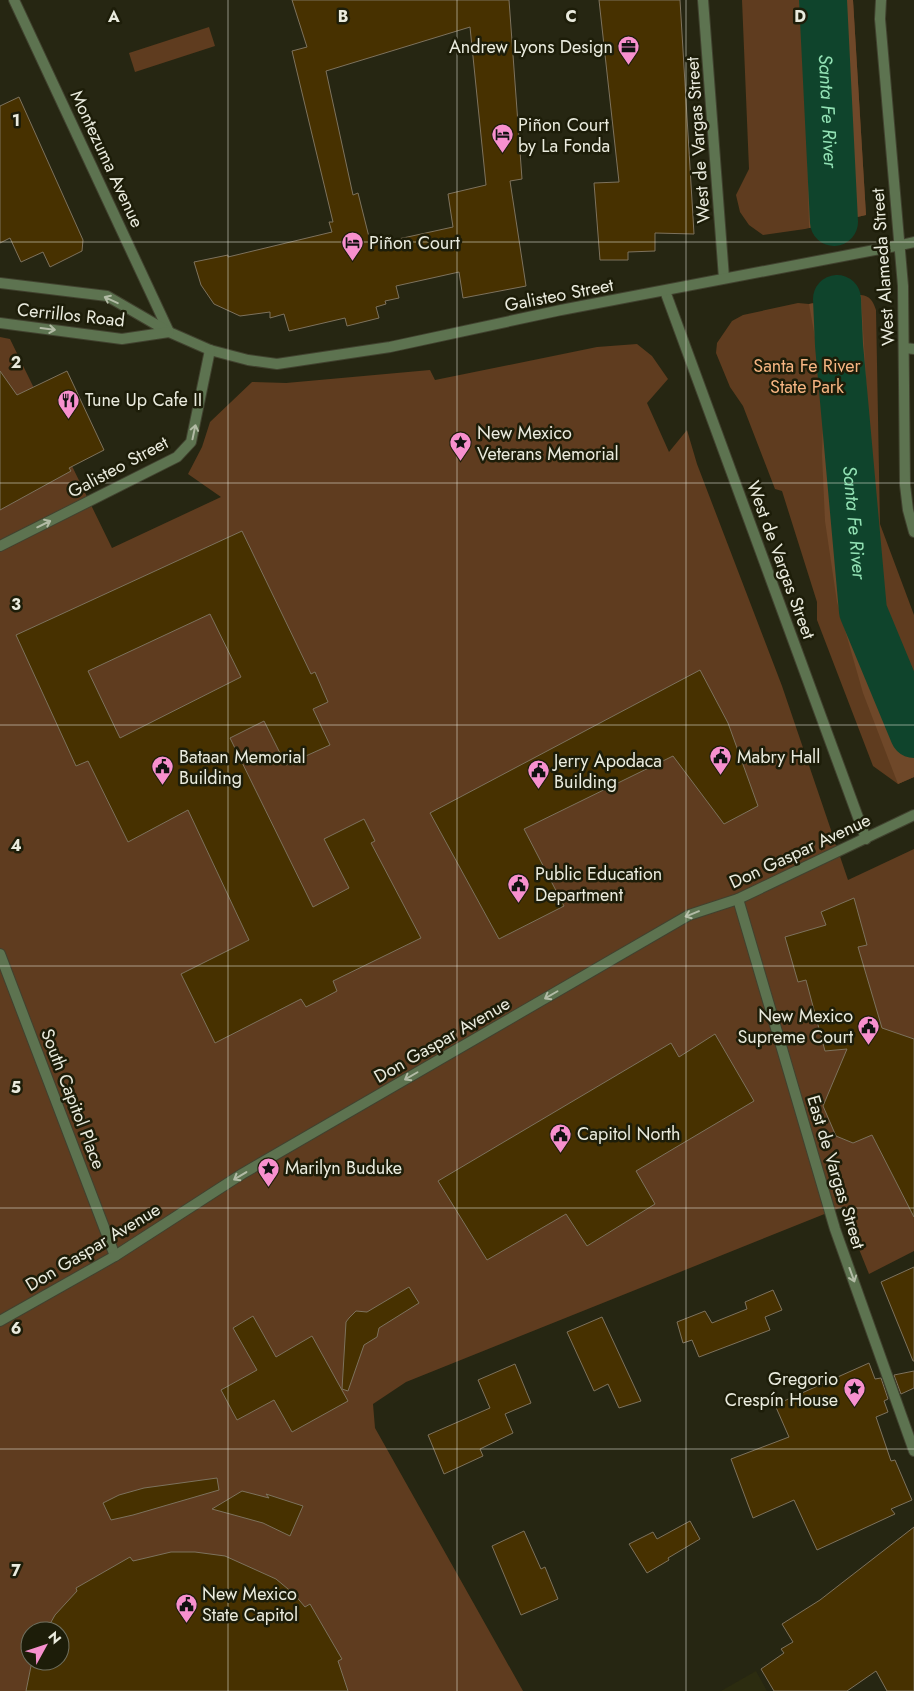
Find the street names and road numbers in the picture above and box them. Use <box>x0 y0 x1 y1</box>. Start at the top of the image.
street label: West de Vargas Street <box>679 55 717 224</box>
street label: Montezuma Avenue <box>64 86 150 232</box>
street label: West Alameda Street <box>864 187 901 347</box>
street label: Galisteo Street <box>502 272 616 318</box>
street label: Cerrillos Road <box>16 296 126 334</box>
street label: Galisteo Street <box>63 429 173 504</box>
street label: West de Vargas Street <box>740 477 822 643</box>
street label: Don Gaspar Avenue <box>725 807 875 895</box>
street label: Don Gaspar Avenue <box>369 990 515 1090</box>
street label: South Capitol Place <box>34 1025 112 1173</box>
street label: East de Vargas Street <box>800 1092 872 1253</box>
street label: Don Gaspar Avenue <box>21 1196 165 1298</box>

